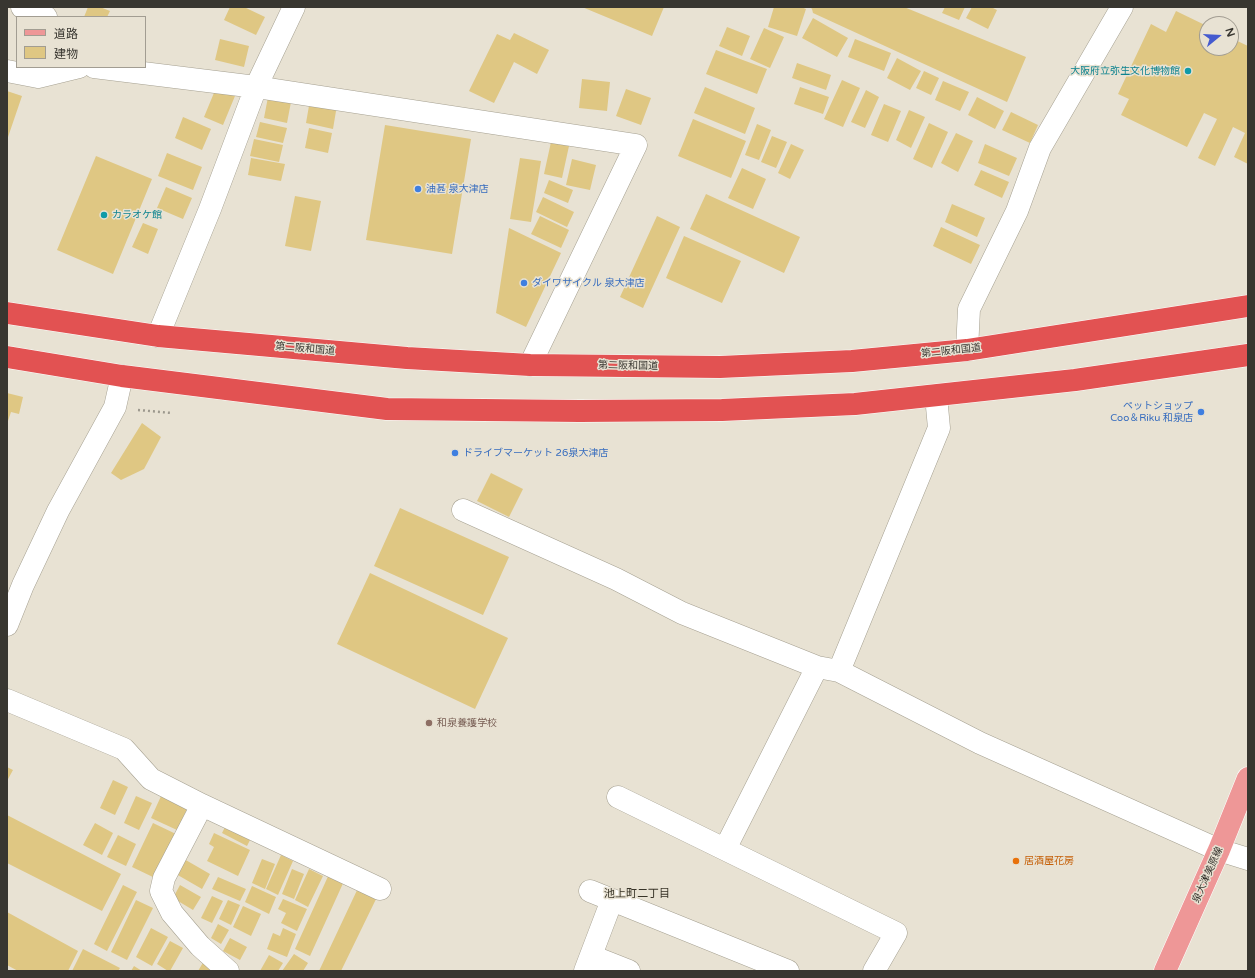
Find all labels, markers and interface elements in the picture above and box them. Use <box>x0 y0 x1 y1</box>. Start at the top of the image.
legend <box>16 16 146 68</box>
north arrow <box>1199 16 1239 56</box>
text: N <box>1222 26 1237 39</box>
text: 道路 <box>54 27 78 41</box>
text: 建物 <box>54 47 78 61</box>
place label: 大阪府立弥生文化博物館 <box>1070 65 1180 77</box>
marker: 大阪府立弥生文化博物館 <box>1183 66 1193 76</box>
place label: 油甚 泉大津店 <box>426 183 489 195</box>
marker: 油甚 泉大津店 <box>413 184 423 194</box>
place label: カラオケ館 <box>112 209 162 221</box>
marker: カラオケ館 <box>99 210 109 220</box>
place label: ダイワサイクル 泉大津店 <box>532 277 645 289</box>
marker: ダイワサイクル 泉大津店 <box>519 278 529 288</box>
street label: 第二阪和国道 <box>275 340 335 358</box>
street label: 第二阪和国道 <box>921 342 981 360</box>
street label: 第二阪和国道 <box>598 359 658 373</box>
place label: ペットショップ Coo＆Riku 和泉店 <box>1110 400 1193 424</box>
marker: ペットショップ Coo＆Riku 和泉店 <box>1196 407 1206 417</box>
place label: ドライブマーケット 26泉大津店 <box>463 447 608 459</box>
marker: ドライブマーケット 26泉大津店 <box>450 448 460 458</box>
place label: 和泉養護学校 <box>437 717 497 729</box>
marker: 和泉養護学校 <box>424 718 434 728</box>
street label: 泉大津美原線 <box>1190 845 1226 905</box>
place label: 居酒屋花房 <box>1024 855 1074 867</box>
marker: 居酒屋花房 <box>1011 856 1021 866</box>
district label: 池上町二丁目 <box>604 887 670 901</box>

